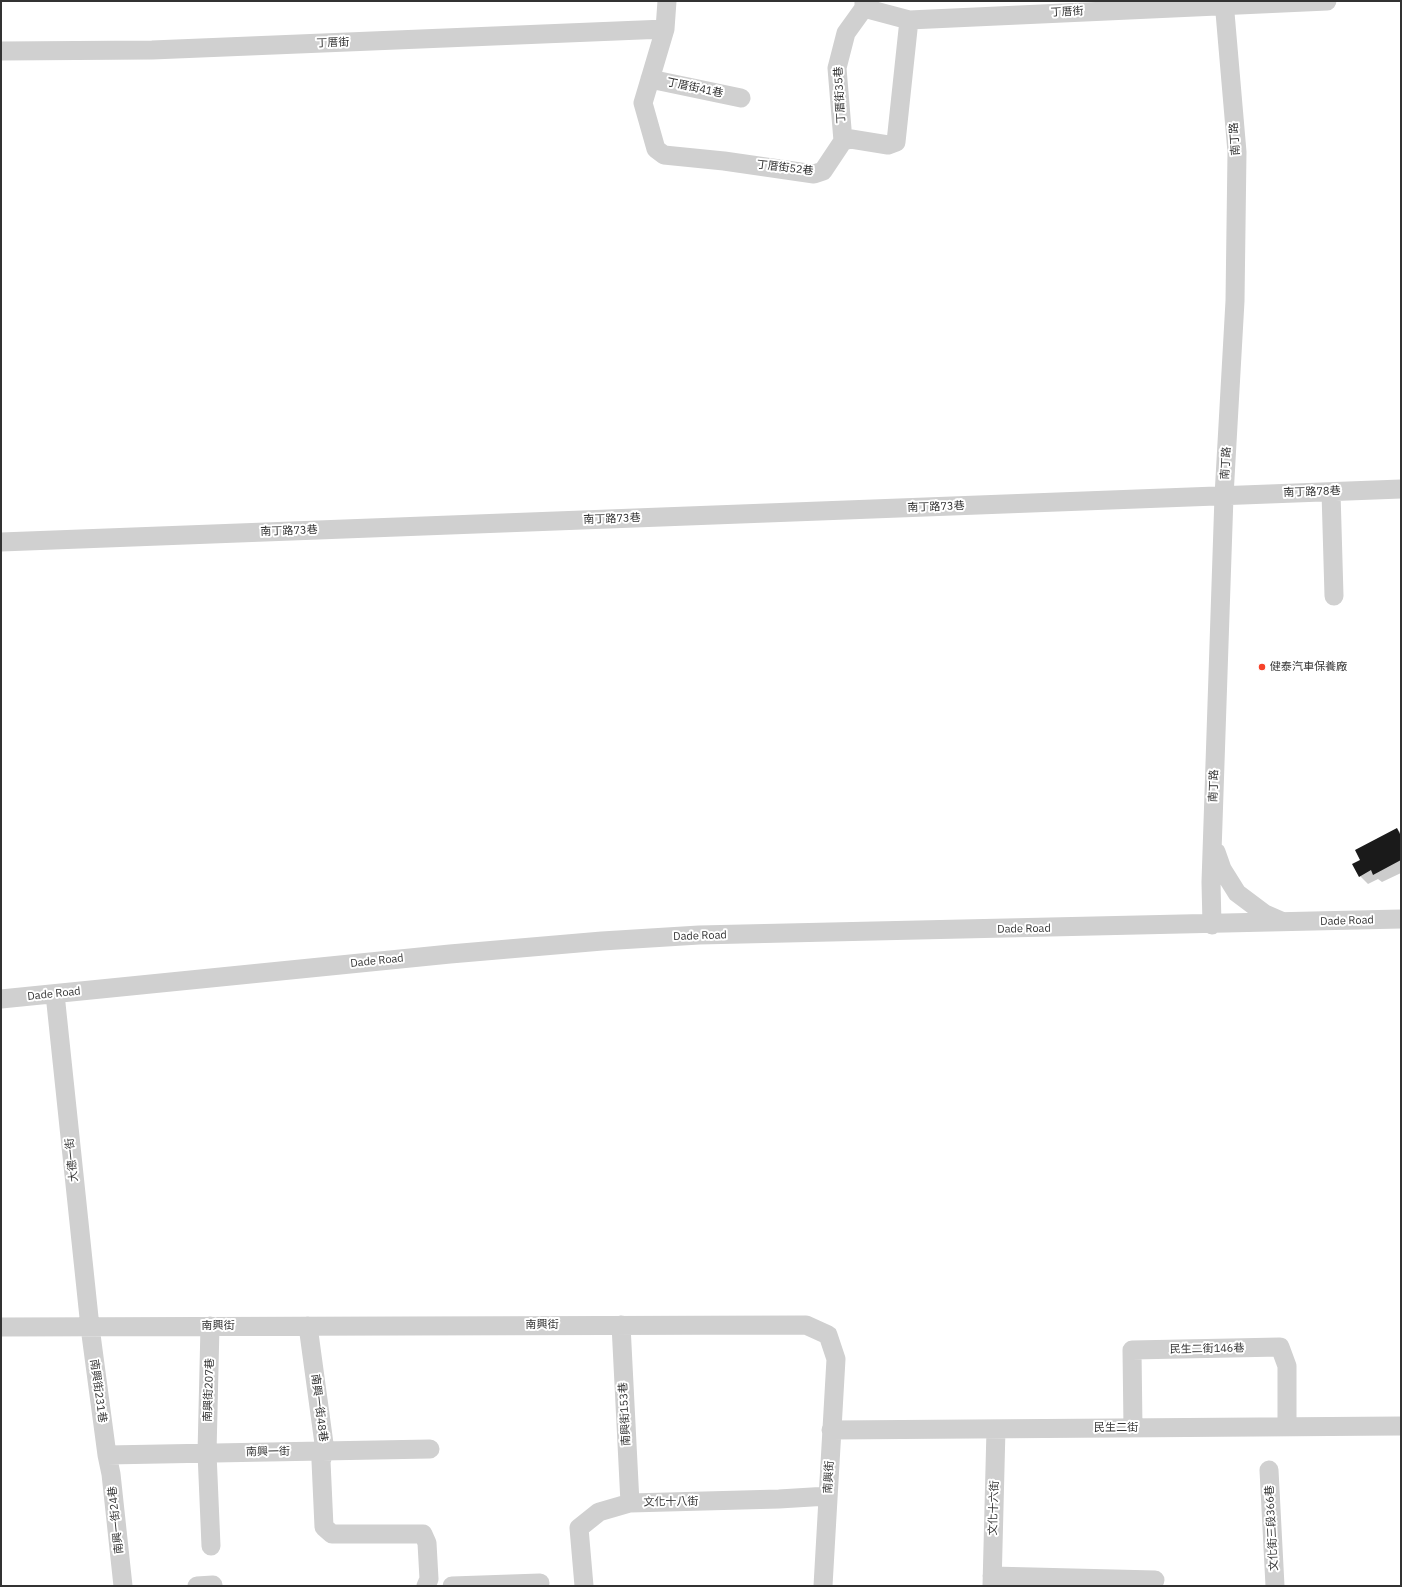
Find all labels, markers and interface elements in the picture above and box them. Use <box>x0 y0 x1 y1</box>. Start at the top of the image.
street label: 丁厝街 <box>1050 5 1084 19</box>
street label: 丁厝街 <box>316 36 350 50</box>
street label: 丁厝街35巷 <box>832 66 848 124</box>
street label: 丁厝街41巷 <box>666 76 724 100</box>
street label: 南丁路 <box>1227 122 1243 156</box>
street label: 丁厝街52巷 <box>756 158 814 178</box>
street label: 南丁路 <box>1219 446 1233 480</box>
street label: 南丁路78巷 <box>1283 484 1341 500</box>
street label: 南丁路73巷 <box>907 499 965 515</box>
street label: 南丁路73巷 <box>583 511 641 527</box>
street label: 南丁路73巷 <box>260 523 318 539</box>
place label: 健泰汽車保養廠 <box>1270 660 1347 674</box>
marker: 健泰汽車保養廠 <box>1257 662 1267 672</box>
street label: 南丁路 <box>1207 769 1221 803</box>
street label: Dade Road <box>1320 913 1374 929</box>
street label: Dade Road <box>997 922 1051 936</box>
street label: Dade Road <box>673 928 727 944</box>
street label: Dade Road <box>350 952 404 970</box>
street label: Dade Road <box>27 985 81 1003</box>
street label: 大德一街 <box>63 1137 81 1183</box>
street label: 南興街 <box>526 1318 558 1332</box>
street label: 南興街 <box>202 1319 234 1333</box>
street label: 民生二街146巷 <box>1169 1342 1245 1356</box>
street label: 南興街231巷 <box>87 1358 109 1424</box>
street label: 南興街207巷 <box>201 1358 217 1422</box>
street label: 南興一街48巷 <box>308 1373 330 1443</box>
street label: 南興街153巷 <box>617 1382 633 1446</box>
street label: 民生二街 <box>1094 1421 1138 1435</box>
street label: 南興一街 <box>246 1445 290 1459</box>
street label: 南興街 <box>822 1460 836 1494</box>
street label: 文化十六街 <box>986 1480 1002 1536</box>
street label: 南興一街24巷 <box>106 1485 126 1555</box>
street label: 文化街三段366巷 <box>1263 1485 1281 1571</box>
street label: 文化十八街 <box>643 1495 699 1509</box>

